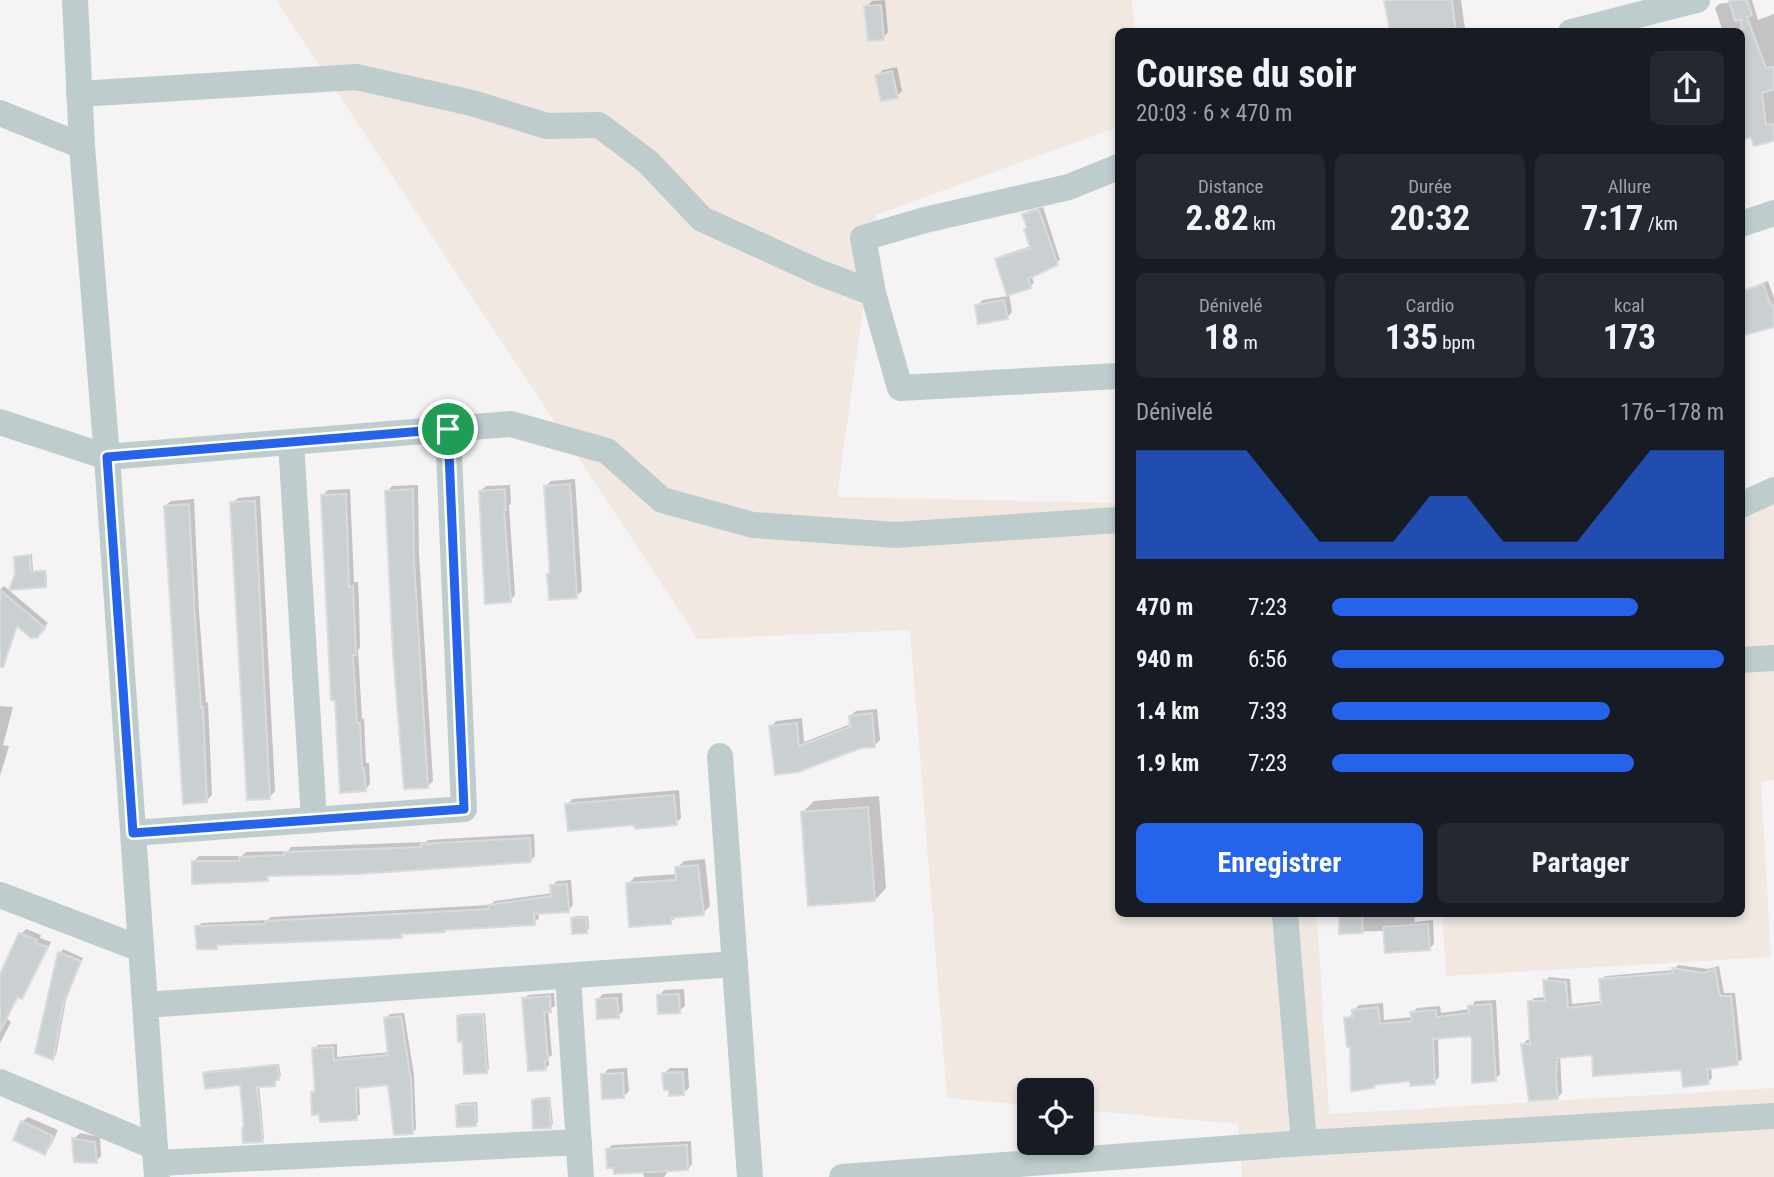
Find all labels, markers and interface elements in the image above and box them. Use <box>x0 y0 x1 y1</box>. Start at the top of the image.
button: share <box>1650 51 1724 125</box>
text: Course du soir <box>1136 52 1357 96</box>
text: 20:03 · 6 × 470 m <box>1136 100 1292 127</box>
text: Distance <box>1198 175 1263 198</box>
text: Durée <box>1408 175 1452 198</box>
text: Allure <box>1608 175 1651 198</box>
text: 2.82 <box>1185 198 1249 239</box>
text: 20:32 <box>1390 198 1470 239</box>
text: 7:17 <box>1581 198 1644 239</box>
text: km <box>1249 212 1276 235</box>
text: /km <box>1644 212 1678 235</box>
text: Dénivelé <box>1199 294 1262 317</box>
text: Cardio <box>1406 294 1454 317</box>
text: kcal <box>1614 294 1645 317</box>
text: 18 <box>1204 317 1239 358</box>
text: 135 <box>1385 317 1438 358</box>
text: 173 <box>1603 317 1656 358</box>
text: m <box>1239 331 1258 354</box>
text: bpm <box>1438 331 1475 354</box>
pin <box>418 399 478 459</box>
text: Dénivelé <box>1136 399 1213 426</box>
text: 176–178 m <box>1620 399 1724 426</box>
icon: arrive <box>429 410 467 448</box>
text: 470 m <box>1136 594 1193 621</box>
text: 7:23 <box>1248 594 1287 621</box>
text: 940 m <box>1136 646 1193 673</box>
text: 6:56 <box>1248 646 1287 673</box>
text: 1.4 km <box>1136 698 1199 725</box>
text: 7:33 <box>1248 698 1287 725</box>
text: 1.9 km <box>1136 750 1199 777</box>
text: 7:23 <box>1248 750 1287 777</box>
button: Enregistrer <box>1136 823 1423 903</box>
button: Partager <box>1437 823 1724 903</box>
map controls <box>1017 1078 1094 1155</box>
button: locate <box>1017 1078 1094 1155</box>

